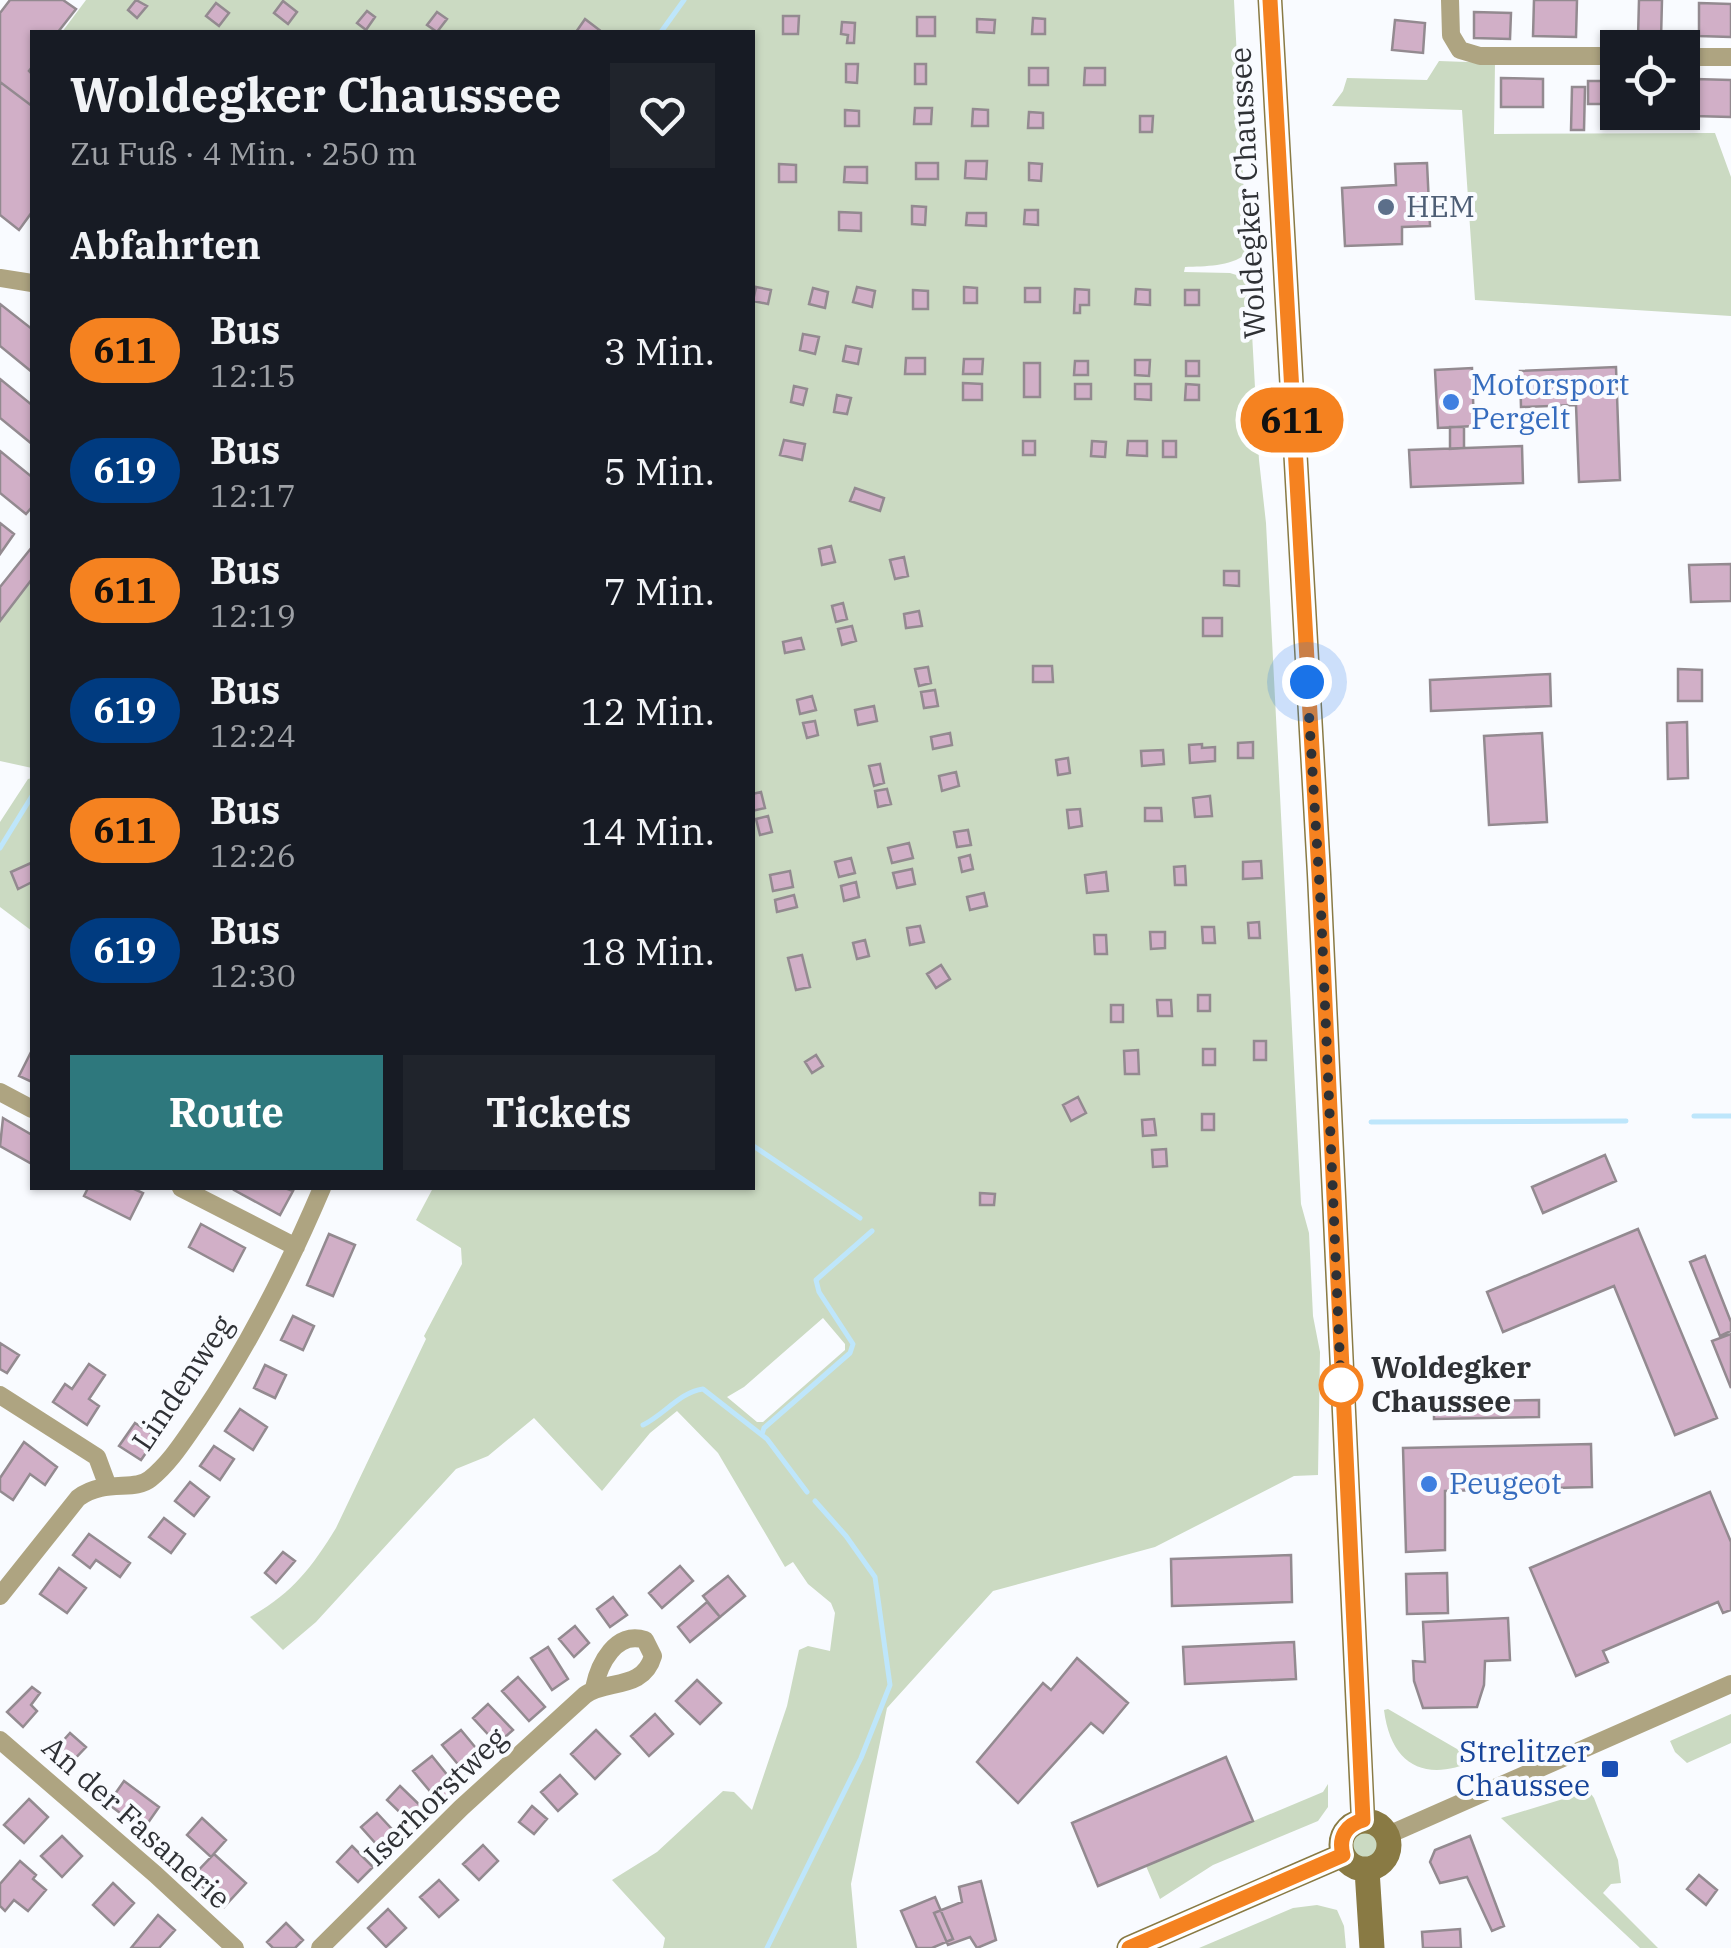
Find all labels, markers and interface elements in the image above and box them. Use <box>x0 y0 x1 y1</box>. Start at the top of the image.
map controls <box>1600 30 1700 130</box>
button: locate <box>1600 30 1700 130</box>
street label: Woldegker Chaussee <box>1219 46 1274 340</box>
text: Woldegker Chaussee <box>70 63 562 125</box>
button: heart <box>610 63 715 168</box>
text: Zu Fuß · 4 Min. · 250 m <box>70 132 417 174</box>
place label: HEM <box>1406 186 1475 225</box>
marker: HEM <box>1375 196 1397 218</box>
text: Abfahrten <box>70 220 261 269</box>
text: Bus <box>210 305 280 354</box>
text: 3 Min. <box>603 326 715 375</box>
text: 611 <box>93 327 157 373</box>
text: 12:15 <box>210 354 296 396</box>
place label: Motorsport Pergelt <box>1471 364 1629 437</box>
line badge: 611 <box>1234 388 1350 452</box>
marker: Motorsport Pergelt <box>1440 391 1462 413</box>
text: 611 <box>1260 397 1324 443</box>
text: Bus <box>210 425 280 474</box>
text: 5 Min. <box>603 446 715 495</box>
text: 619 <box>93 447 157 493</box>
text: 12:17 <box>210 474 296 516</box>
text: Bus <box>210 545 280 594</box>
text: 7 Min. <box>603 566 715 615</box>
text: 611 <box>93 567 157 613</box>
text: 12:19 <box>210 594 296 636</box>
your location <box>1282 657 1332 707</box>
text: Bus <box>210 665 280 714</box>
text: 12 Min. <box>581 686 715 735</box>
text: 619 <box>93 687 157 733</box>
text: 12:24 <box>210 714 296 756</box>
text: Bus <box>210 785 280 834</box>
text: 14 Min. <box>581 806 715 855</box>
text: 611 <box>93 807 157 853</box>
text: 12:26 <box>210 834 296 876</box>
text: Bus <box>210 905 280 954</box>
text: 18 Min. <box>581 926 715 975</box>
text: 619 <box>93 927 157 973</box>
text: 12:30 <box>210 954 296 996</box>
button: Route <box>70 1055 383 1170</box>
button: Tickets <box>403 1055 715 1170</box>
street label: Lindenweg <box>122 1307 241 1457</box>
place label: Woldegker Chaussee <box>1371 1347 1531 1420</box>
marker: Woldegker Chaussee <box>1320 1364 1362 1406</box>
place label: Peugeot <box>1449 1463 1562 1502</box>
marker: Peugeot <box>1418 1473 1440 1495</box>
street label: Iserhorstweg <box>355 1718 515 1874</box>
street label: An der Fasanerie <box>35 1727 239 1917</box>
place label: Strelitzer Chaussee <box>1456 1731 1590 1804</box>
marker: Strelitzer Chaussee <box>1599 1758 1621 1780</box>

